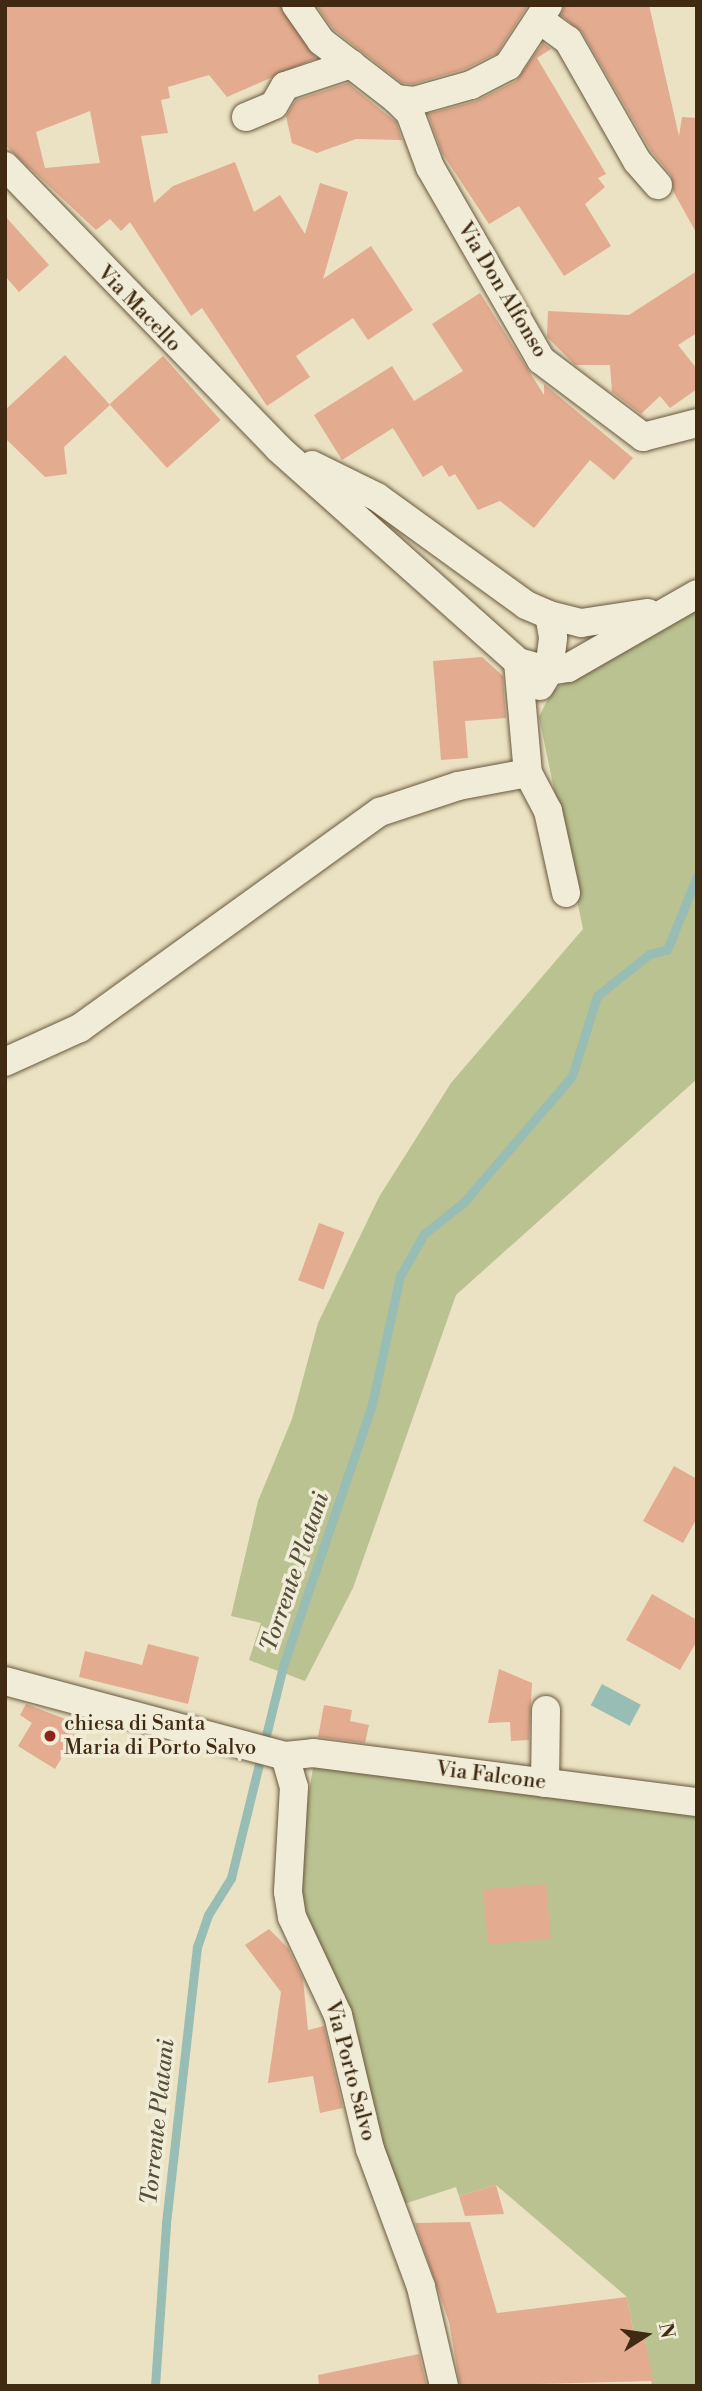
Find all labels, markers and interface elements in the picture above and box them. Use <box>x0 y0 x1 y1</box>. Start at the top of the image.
street label: Via Don Alfonso <box>452 218 552 362</box>
street label: Via Macello <box>92 261 186 357</box>
water label: Torrente Platani <box>255 1489 335 1655</box>
place label: chiesa di Santa Maria di Porto Salvo <box>64 1711 256 1761</box>
marker: chiesa di Santa Maria di Porto Salvo <box>42 1728 58 1744</box>
street label: Via Falcone <box>435 1757 547 1795</box>
street label: Via Porto Salvo <box>319 1998 381 2144</box>
water label: Torrente Platani <box>136 2038 180 2206</box>
north arrow <box>611 2300 681 2370</box>
text: N <box>653 2321 680 2340</box>

